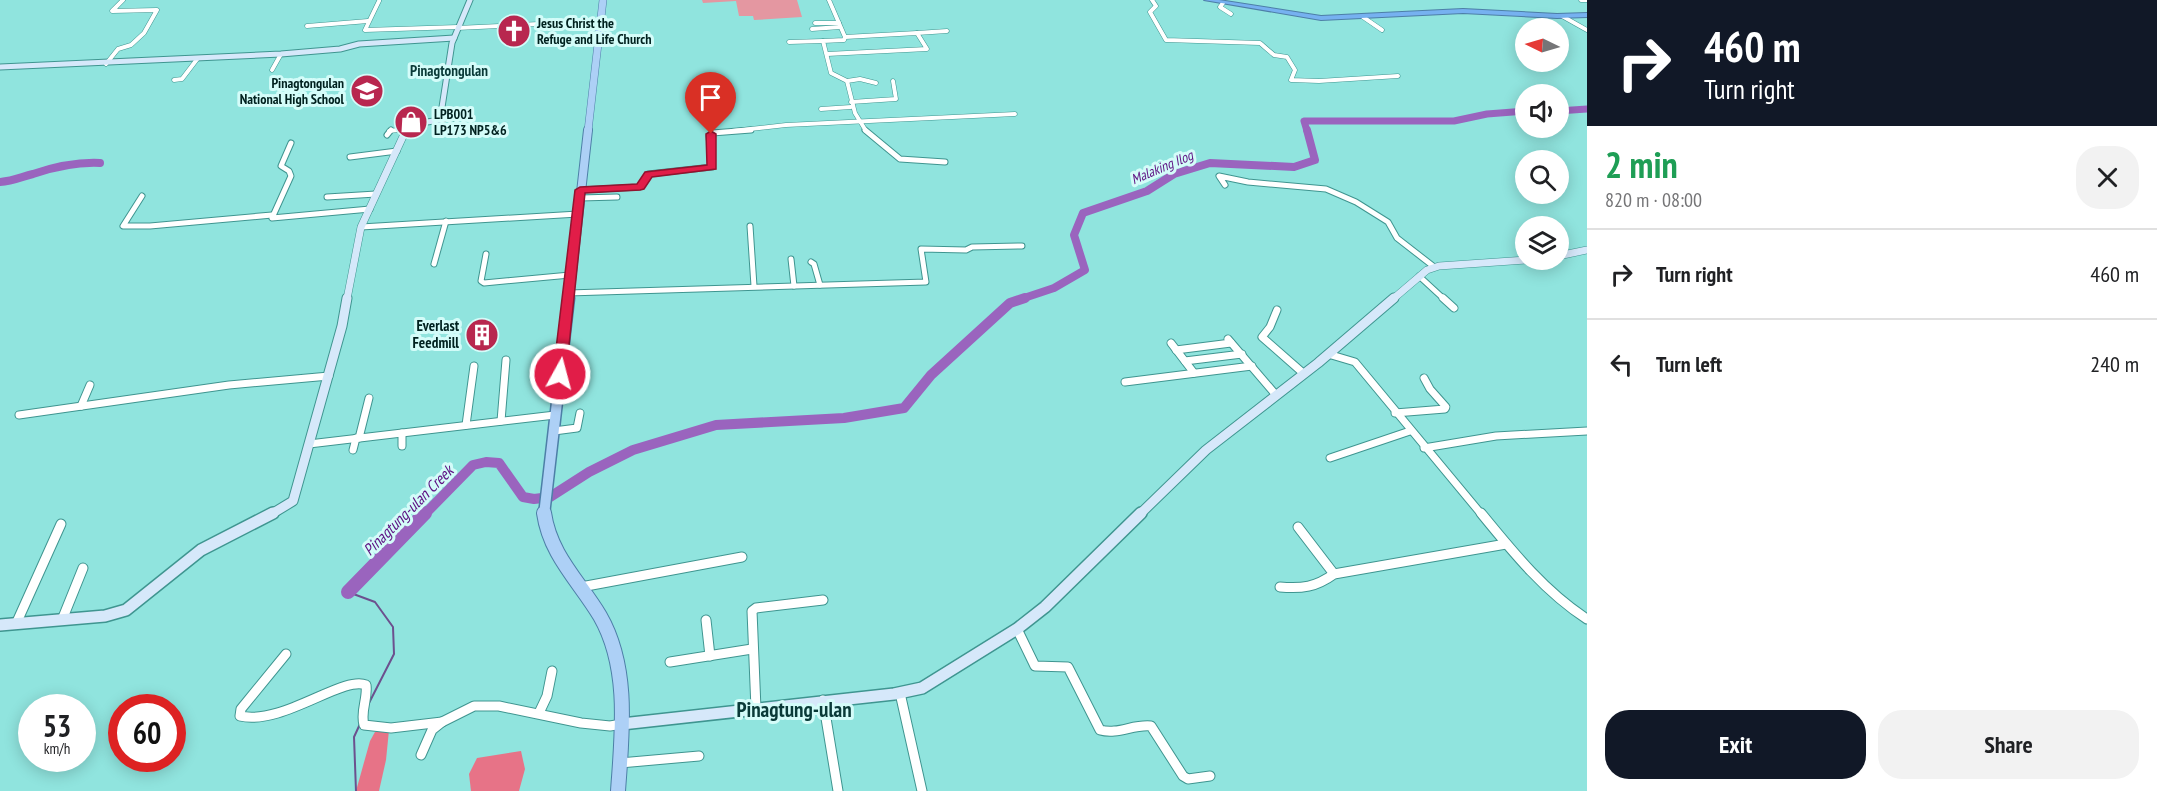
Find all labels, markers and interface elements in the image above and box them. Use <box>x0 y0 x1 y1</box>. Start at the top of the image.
church icon: Jesus Christ the Refuge and Life Church <box>496 13 532 49</box>
place label: Jesus Christ the Refuge and Life Church <box>536 14 651 48</box>
north arrow <box>1515 18 1569 72</box>
map controls <box>1515 18 1569 270</box>
text: 460 m <box>1704 19 1801 74</box>
icon: right <box>1605 24 1683 102</box>
district label: Pinagtongulan <box>410 61 488 80</box>
pin <box>685 72 736 134</box>
text: Turn right <box>1704 72 1795 106</box>
school or university icon: Pinagtongulan National High School <box>349 73 385 109</box>
place label: Pinagtongulan National High School <box>240 74 345 108</box>
icon: arrive <box>694 81 727 114</box>
button: sound <box>1515 84 1569 138</box>
shop icon: LPB001 LP173 NP5&6 <box>393 104 429 140</box>
place label: LPB001 LP173 NP5&6 <box>434 105 507 139</box>
text: 2 min <box>1605 141 1678 188</box>
water label: Malaking Ilog <box>1128 146 1197 188</box>
button: close <box>2076 146 2139 209</box>
button: search <box>1515 150 1569 204</box>
text: 820 m · 08:00 <box>1605 187 1702 213</box>
button: layers <box>1515 216 1569 270</box>
icon: right <box>1605 258 1638 291</box>
text: Turn right <box>1656 260 1733 288</box>
text: 460 m <box>2090 260 2139 288</box>
place label: Everlast Feedmill <box>413 316 460 352</box>
building icon: Everlast Feedmill <box>464 317 500 353</box>
position arrow <box>528 342 592 406</box>
icon: left <box>1605 348 1638 381</box>
text: Turn left <box>1656 350 1722 378</box>
text: 240 m <box>2090 350 2139 378</box>
water label: Pinagtung-ulan Creek <box>359 460 458 559</box>
speed limit sign: 60 <box>108 694 186 772</box>
district label: Pinagtung-ulan <box>736 696 852 723</box>
text: 53 <box>43 706 71 745</box>
button: Exit <box>1605 710 1866 779</box>
button: Share <box>1878 710 2139 779</box>
text: km/h <box>44 739 70 758</box>

